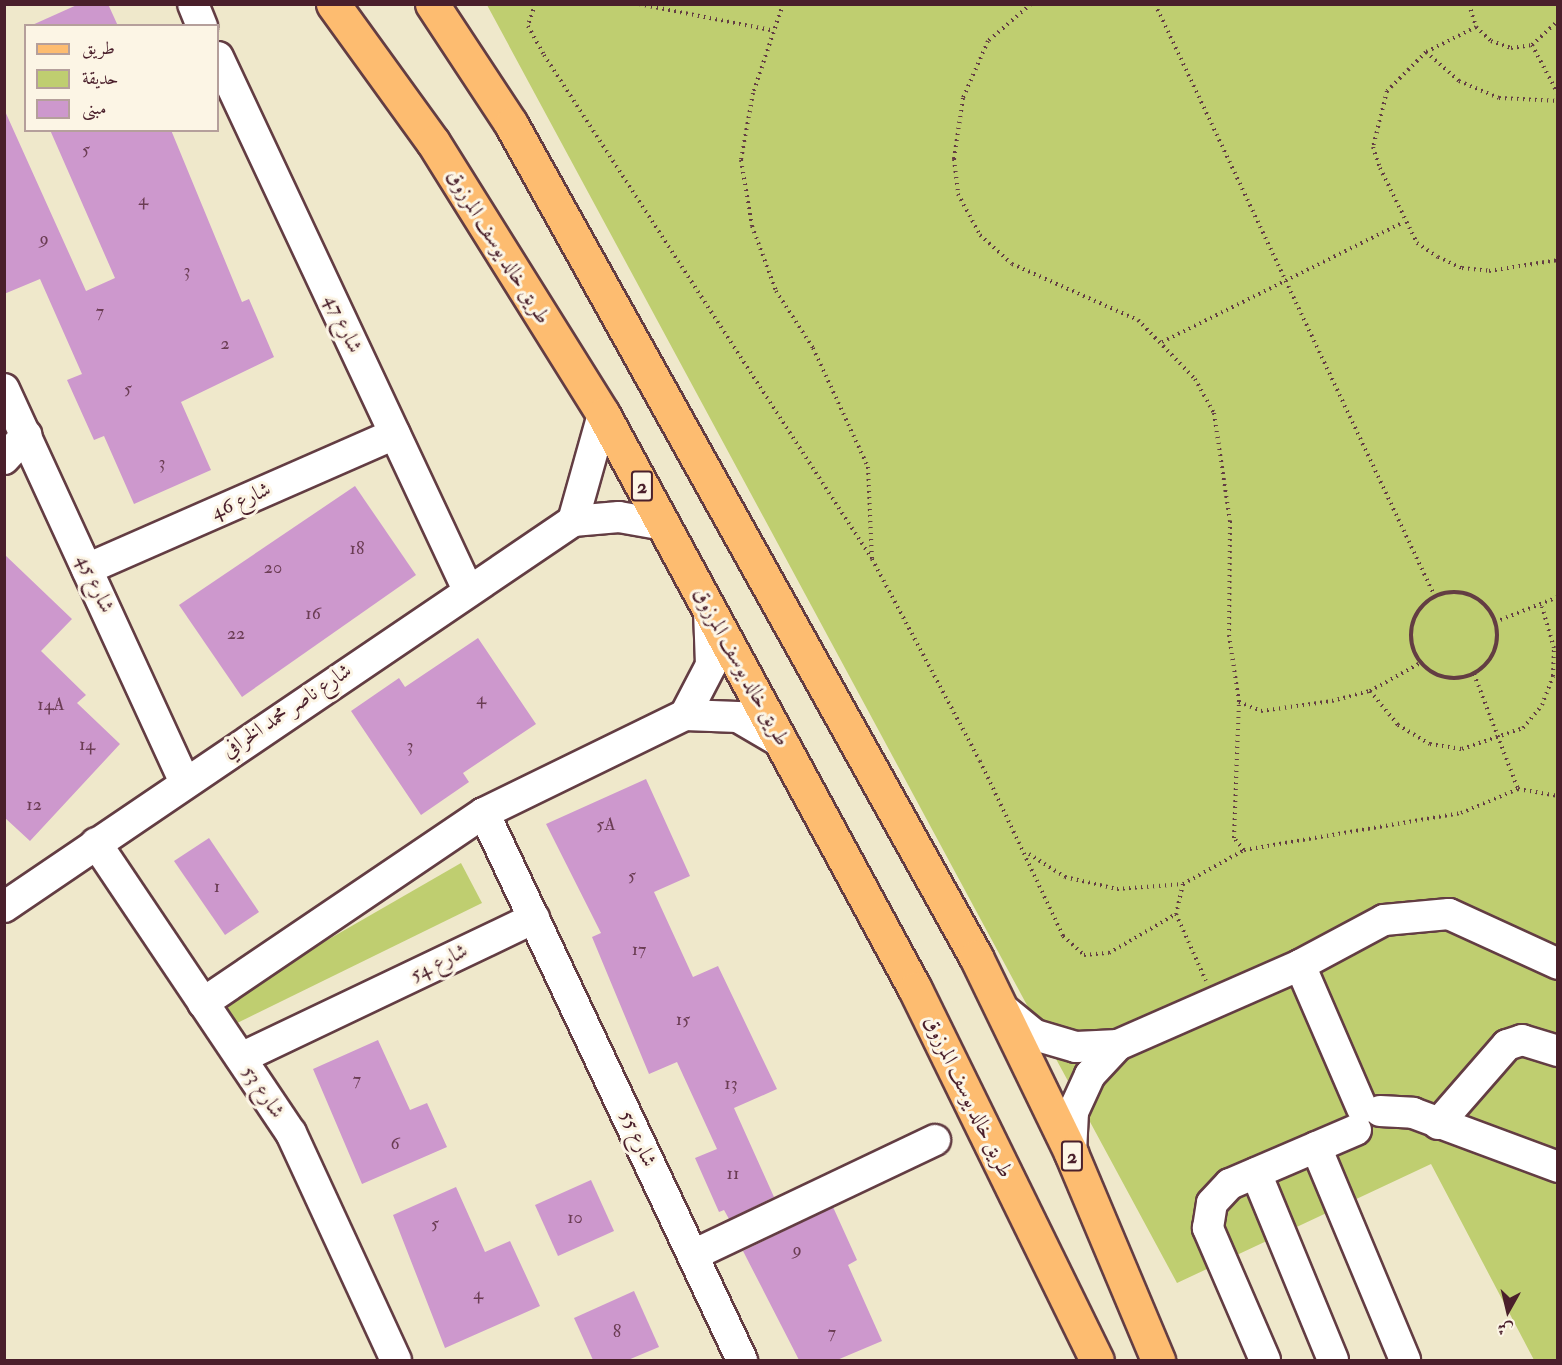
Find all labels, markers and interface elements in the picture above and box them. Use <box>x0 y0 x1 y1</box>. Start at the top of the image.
legend <box>24 24 219 132</box>
text: طريق <box>82 37 115 60</box>
text: حديقة <box>82 67 118 90</box>
text: مبنى <box>82 97 107 120</box>
house number: 5 <box>82 139 90 161</box>
street label: طريق خالد يوسف المرزوق <box>440 165 556 329</box>
house number: 4 <box>138 189 148 211</box>
house number: 9 <box>39 228 49 250</box>
house number: 3 <box>184 260 190 282</box>
street label: شارع 47 <box>319 291 367 357</box>
house number: 7 <box>96 301 104 323</box>
house number: 2 <box>220 333 230 355</box>
house number: 5 <box>124 378 132 400</box>
house number: 3 <box>159 452 165 474</box>
road number: 2 <box>630 469 654 503</box>
street label: شارع 46 <box>207 477 275 525</box>
house number: 18 <box>350 538 364 560</box>
street label: شارع 45 <box>71 551 119 617</box>
house number: 20 <box>264 557 282 579</box>
street label: طريق خالد يوسف المرزوق <box>687 583 795 751</box>
house number: 16 <box>305 603 321 625</box>
house number: 22 <box>227 623 245 645</box>
street label: شارع ناصر محمد الخرافي <box>217 658 357 764</box>
house number: 4 <box>476 688 486 710</box>
house number: 14A <box>37 694 65 716</box>
house number: 14 <box>79 734 95 756</box>
house number: 3 <box>407 735 413 757</box>
house number: 12 <box>26 794 42 816</box>
house number: 5A <box>596 814 616 836</box>
house number: 5 <box>628 865 636 887</box>
house number: 1 <box>214 876 220 898</box>
street label: شارع 54 <box>406 938 472 988</box>
house number: 17 <box>632 939 646 961</box>
house number: 15 <box>676 1009 690 1031</box>
street label: طريق خالد يوسف المرزوق <box>918 1012 1018 1182</box>
street label: شارع 53 <box>236 1061 290 1123</box>
house number: 7 <box>353 1069 361 1091</box>
house number: 13 <box>724 1073 738 1095</box>
street label: شارع 55 <box>614 1107 662 1171</box>
house number: 6 <box>390 1133 400 1155</box>
road number: 2 <box>1060 1139 1084 1173</box>
house number: 11 <box>727 1163 739 1185</box>
house number: 10 <box>567 1207 583 1229</box>
house number: 5 <box>431 1213 439 1235</box>
house number: 9 <box>792 1239 802 1261</box>
north arrow <box>1478 1281 1538 1341</box>
house number: 4 <box>473 1283 483 1305</box>
text: ش <box>1496 1318 1515 1340</box>
house number: 8 <box>613 1321 621 1343</box>
house number: 7 <box>828 1322 836 1344</box>

